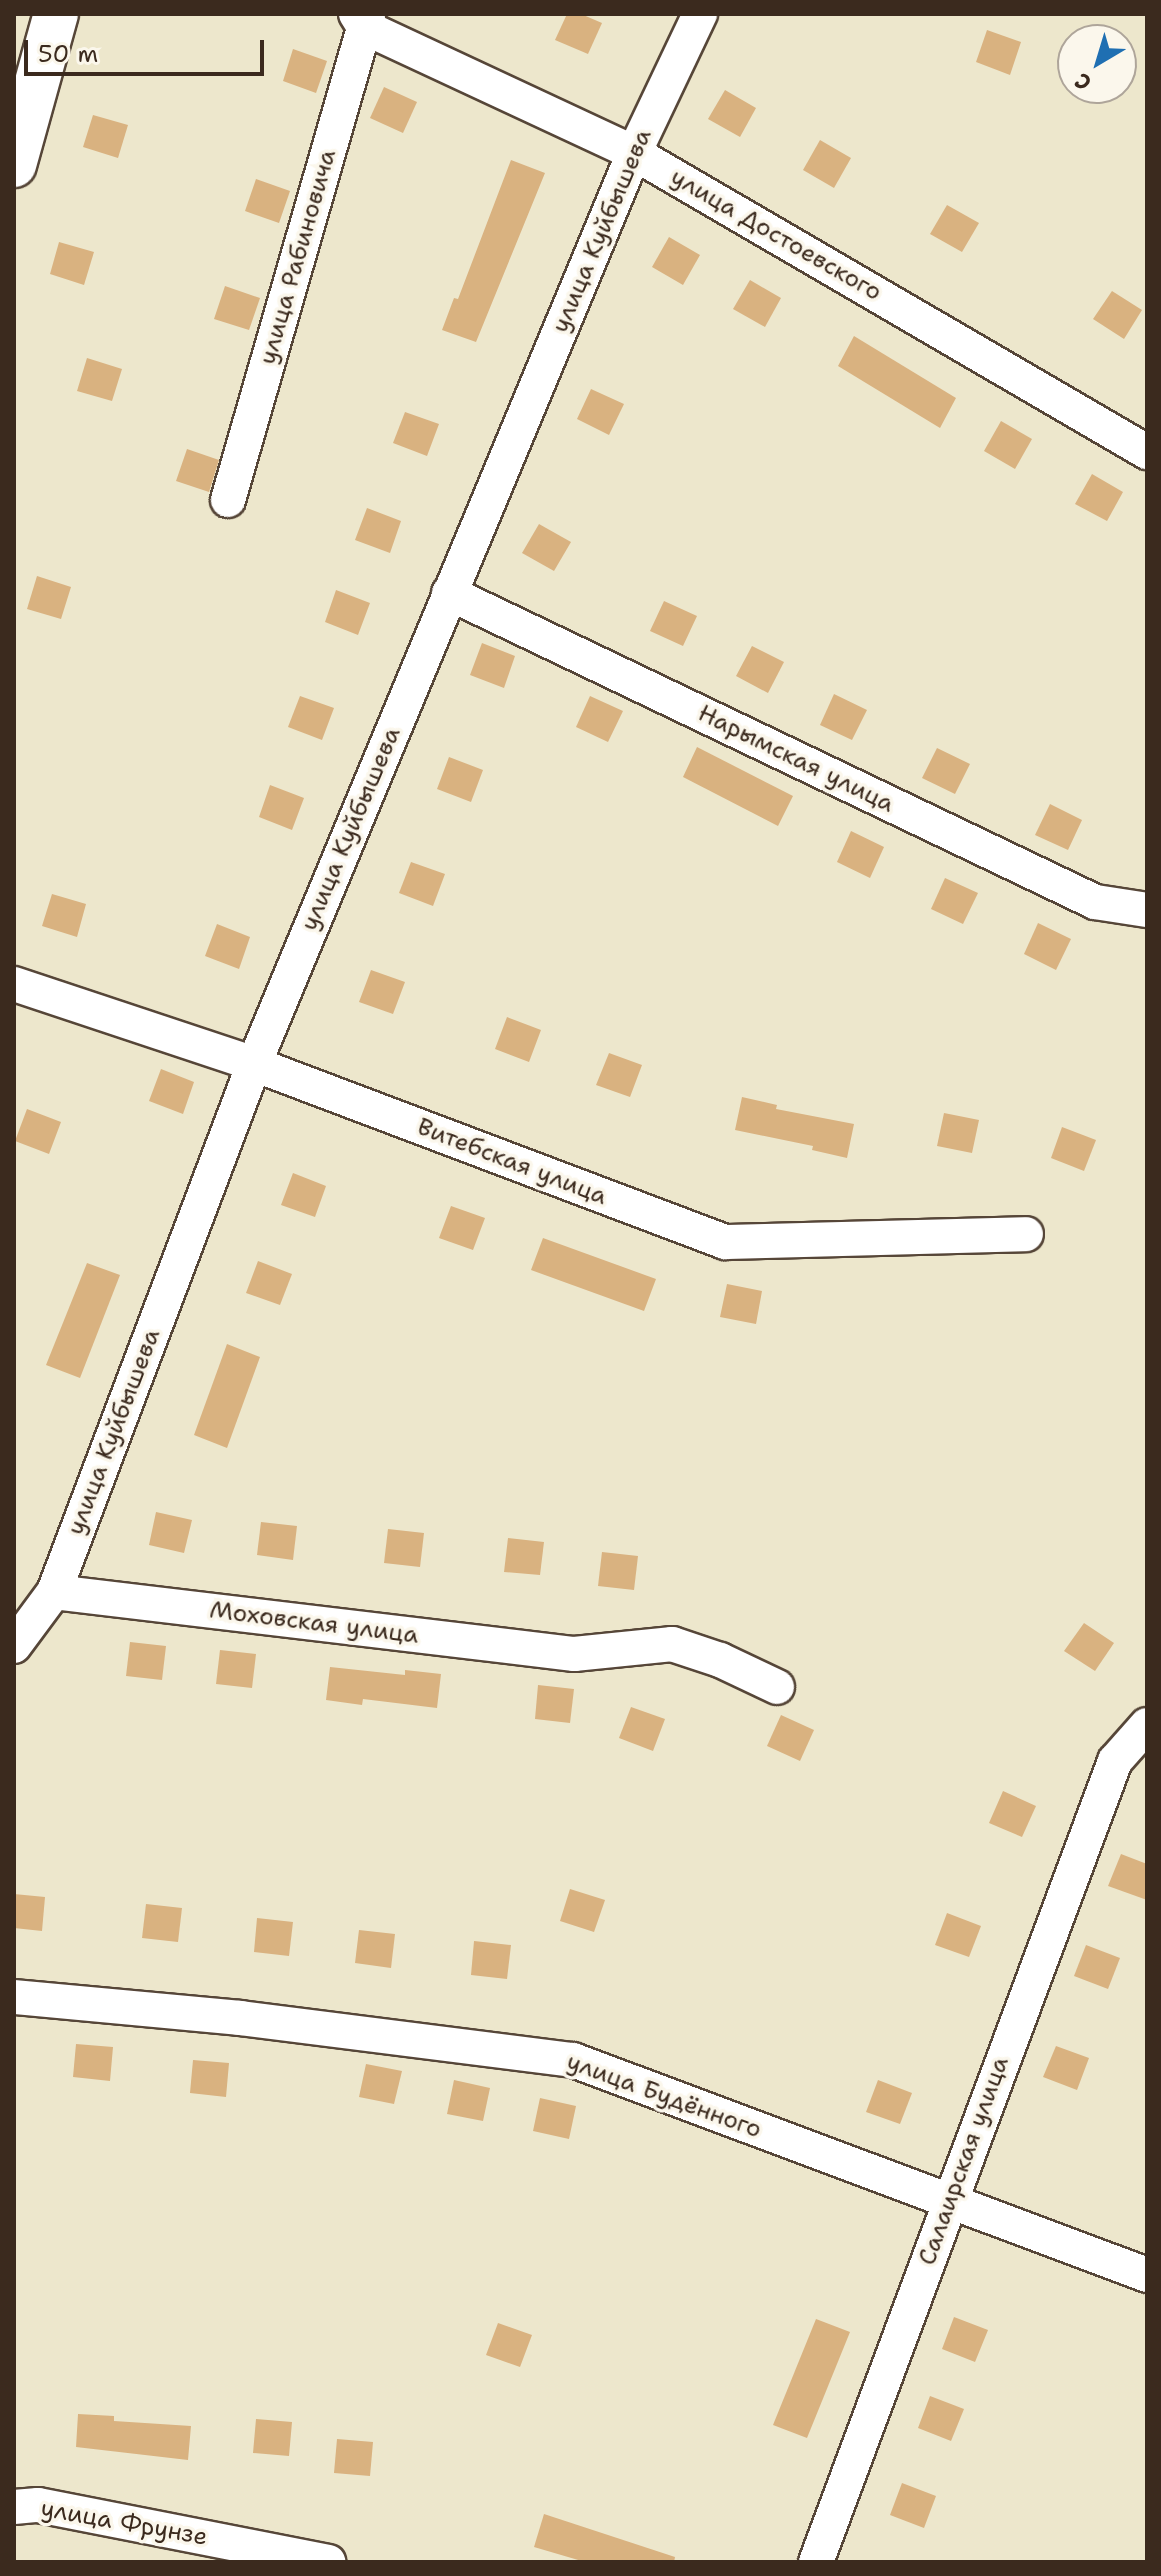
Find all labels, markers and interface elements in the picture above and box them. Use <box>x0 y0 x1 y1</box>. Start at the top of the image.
scale bar <box>28 24 268 74</box>
north arrow <box>1057 24 1137 104</box>
text: 50 m <box>38 38 98 70</box>
text: С <box>1069 66 1097 97</box>
street label: улица Куйбышева <box>546 125 658 337</box>
street label: улица Рабиновича <box>254 146 342 368</box>
street label: улица Достоевского <box>665 163 887 307</box>
street label: Нарымская улица <box>693 699 899 819</box>
street label: улица Куйбышева <box>295 723 407 935</box>
street label: Витебская улица <box>413 1113 611 1211</box>
street label: улица Куйбышева <box>61 1325 167 1539</box>
street label: Моховская улица <box>208 1596 420 1650</box>
street label: улица Будённого <box>563 2047 765 2145</box>
street label: Салаирская улица <box>913 2053 1015 2269</box>
street label: улица Фрунзе <box>38 2494 210 2552</box>

